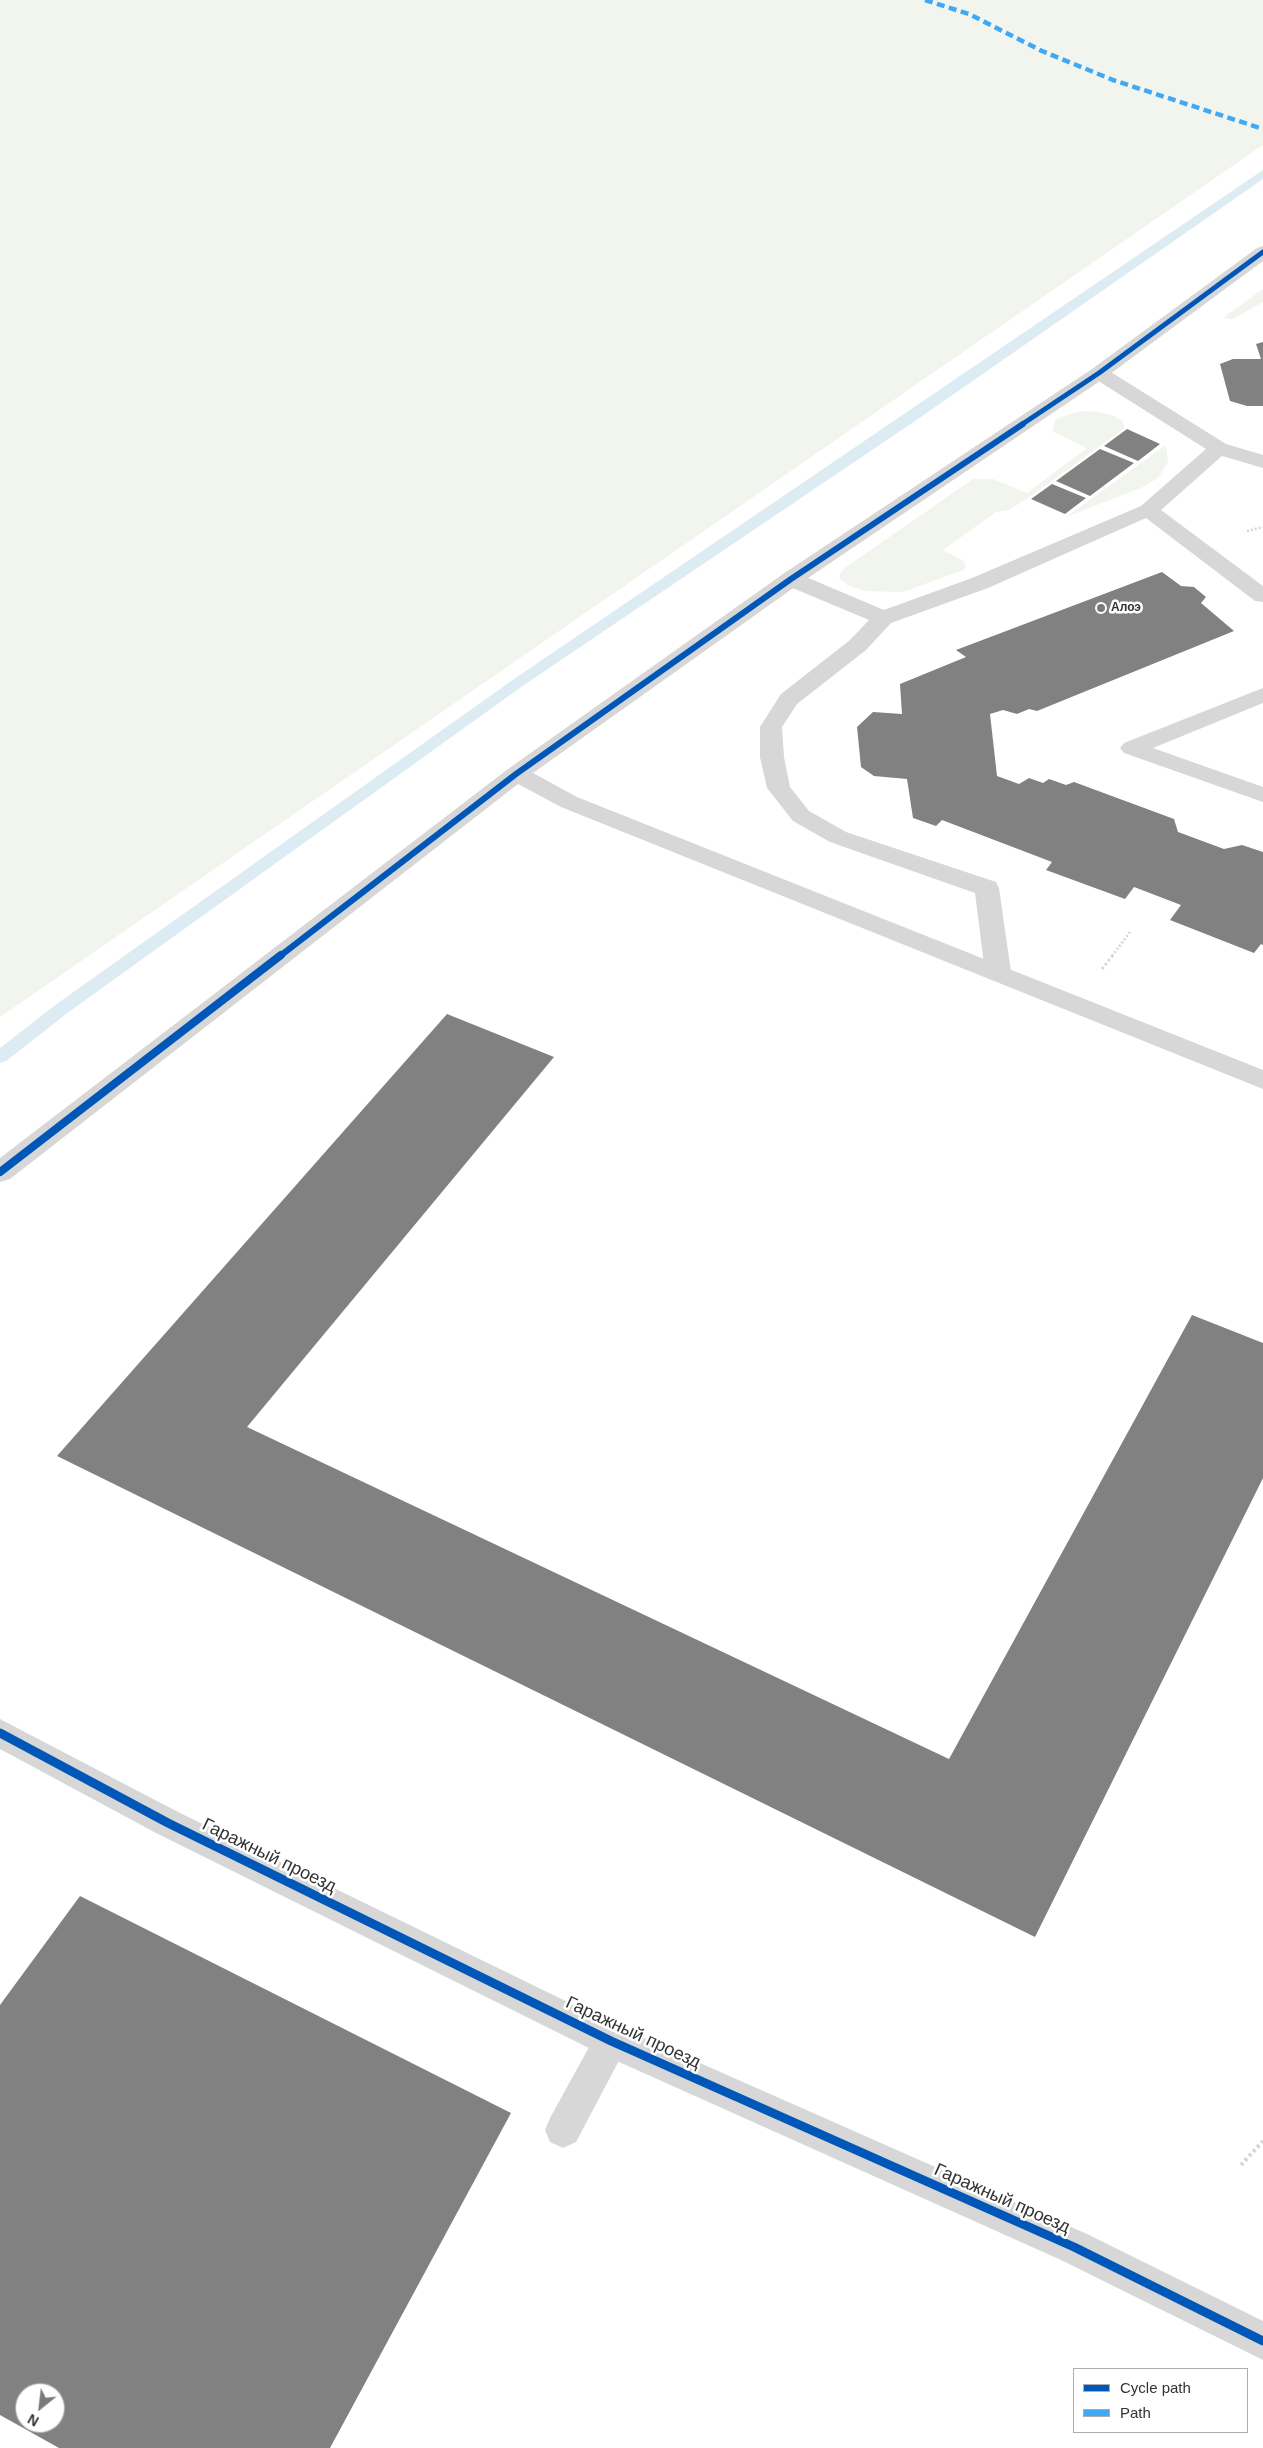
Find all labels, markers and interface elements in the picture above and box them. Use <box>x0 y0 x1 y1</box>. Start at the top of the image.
place label: Алоэ <box>1111 601 1141 615</box>
marker: Алоэ <box>1095 602 1107 614</box>
street label: Гаражный проезд <box>198 1814 340 1898</box>
street label: Гаражный проезд <box>562 1992 704 2074</box>
street label: Гаражный проезд <box>931 2159 1073 2239</box>
legend <box>1073 2368 1248 2433</box>
text: Cycle path <box>1120 2379 1191 2396</box>
north arrow <box>15 2383 65 2433</box>
text: Path <box>1120 2404 1151 2421</box>
text: N <box>25 2411 42 2430</box>

